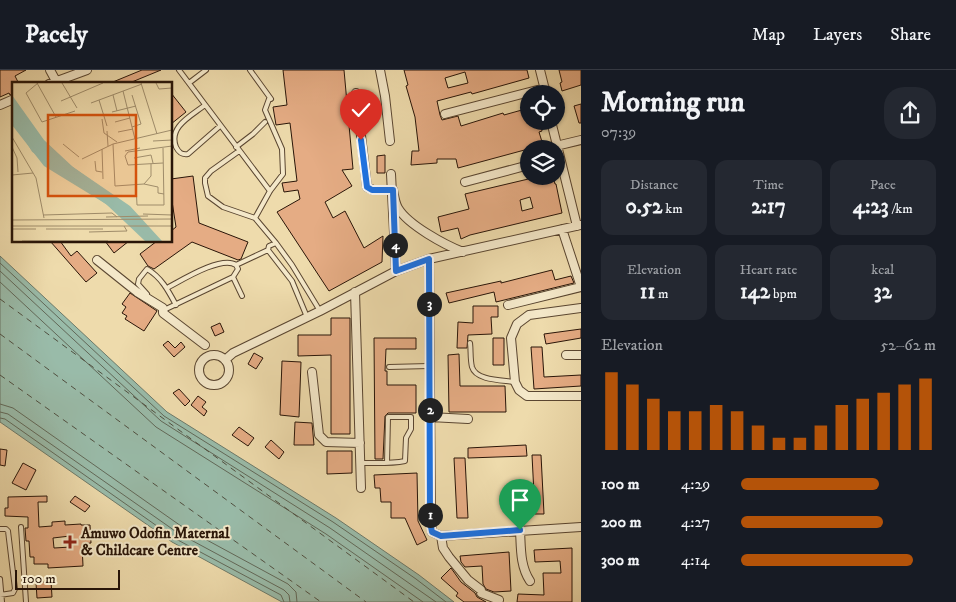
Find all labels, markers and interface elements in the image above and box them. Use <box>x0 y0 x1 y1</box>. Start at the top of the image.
text: Pacely <box>25 20 88 50</box>
text: Map <box>752 24 785 46</box>
text: Layers <box>813 24 862 46</box>
text: Share <box>890 24 931 46</box>
inset map <box>12 82 172 242</box>
map controls <box>520 85 565 185</box>
button: locate <box>520 85 565 130</box>
text: Morning run <box>601 85 745 120</box>
button: share <box>884 87 936 139</box>
pin <box>340 89 382 140</box>
icon: check <box>347 96 375 124</box>
text: 07:39 <box>601 122 636 142</box>
button: layers <box>520 140 565 185</box>
text: Distance <box>630 176 678 194</box>
text: Time <box>753 176 784 194</box>
text: Pace <box>870 176 896 194</box>
text: 0.52 <box>626 194 662 220</box>
text: 2:17 <box>751 194 786 220</box>
text: 4:23 <box>853 194 889 220</box>
text: km <box>662 200 683 218</box>
text: /km <box>889 200 913 218</box>
pin: 4 <box>382 232 408 258</box>
text: 4 <box>391 236 400 254</box>
text: Elevation <box>627 261 681 279</box>
text: Heart rate <box>740 261 797 279</box>
text: kcal <box>871 261 894 279</box>
text: 11 <box>640 279 655 305</box>
text: 142 <box>740 279 770 305</box>
text: 32 <box>874 279 892 305</box>
text: m <box>655 285 669 303</box>
text: bpm <box>770 285 797 303</box>
pin: 3 <box>416 292 442 316</box>
text: 3 <box>427 295 432 313</box>
text: Elevation <box>601 335 663 355</box>
text: 52–62 m <box>880 335 936 355</box>
pin: 2 <box>418 398 442 422</box>
text: 2 <box>427 401 434 419</box>
text: 100 m <box>601 474 640 494</box>
text: 4:29 <box>681 474 710 494</box>
pin <box>499 479 541 530</box>
icon: arrive <box>506 486 534 514</box>
pin: 1 <box>418 502 442 528</box>
text: 1 <box>428 506 433 524</box>
text: 200 m <box>601 512 642 532</box>
text: 4:27 <box>681 512 710 532</box>
place label: Amuwo Odofin Maternal & Childcare Centre <box>80 524 230 560</box>
marker: Amuwo Odofin Maternal & Childcare Centre <box>63 535 77 549</box>
text: 300 m <box>601 550 640 570</box>
text: 4:14 <box>681 550 709 570</box>
scale bar <box>15 567 120 590</box>
text: 100 m <box>22 570 56 588</box>

